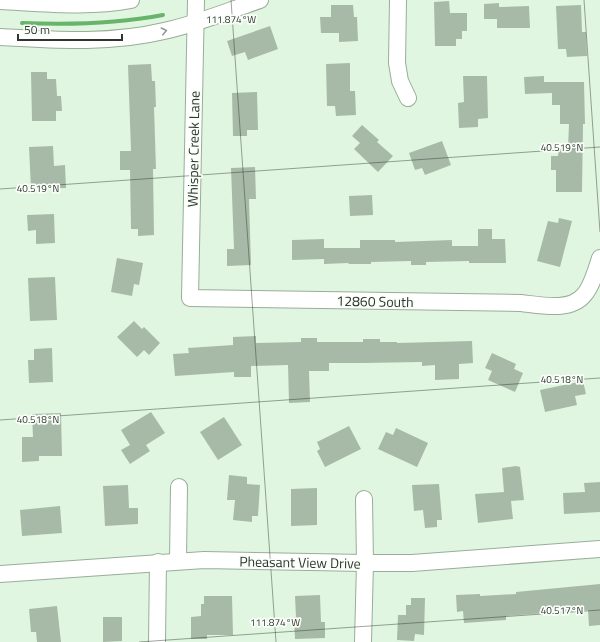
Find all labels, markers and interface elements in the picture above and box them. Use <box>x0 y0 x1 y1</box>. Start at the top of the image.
text: 111.874°W <box>206 12 256 27</box>
scale bar <box>18 16 122 42</box>
text: 50 m <box>24 20 50 39</box>
one-way arrow <box>160 27 167 36</box>
street label: Whisper Creek Lane <box>181 91 205 207</box>
text: 40.519°N <box>541 140 583 155</box>
text: 40.519°N <box>17 181 59 196</box>
street label: 12860 South <box>336 290 414 312</box>
text: 40.518°N <box>541 372 583 387</box>
text: 40.518°N <box>17 412 59 427</box>
street label: Pheasant View Drive <box>239 550 361 574</box>
text: 40.517°N <box>541 603 583 618</box>
text: 111.874°W <box>250 615 300 630</box>

